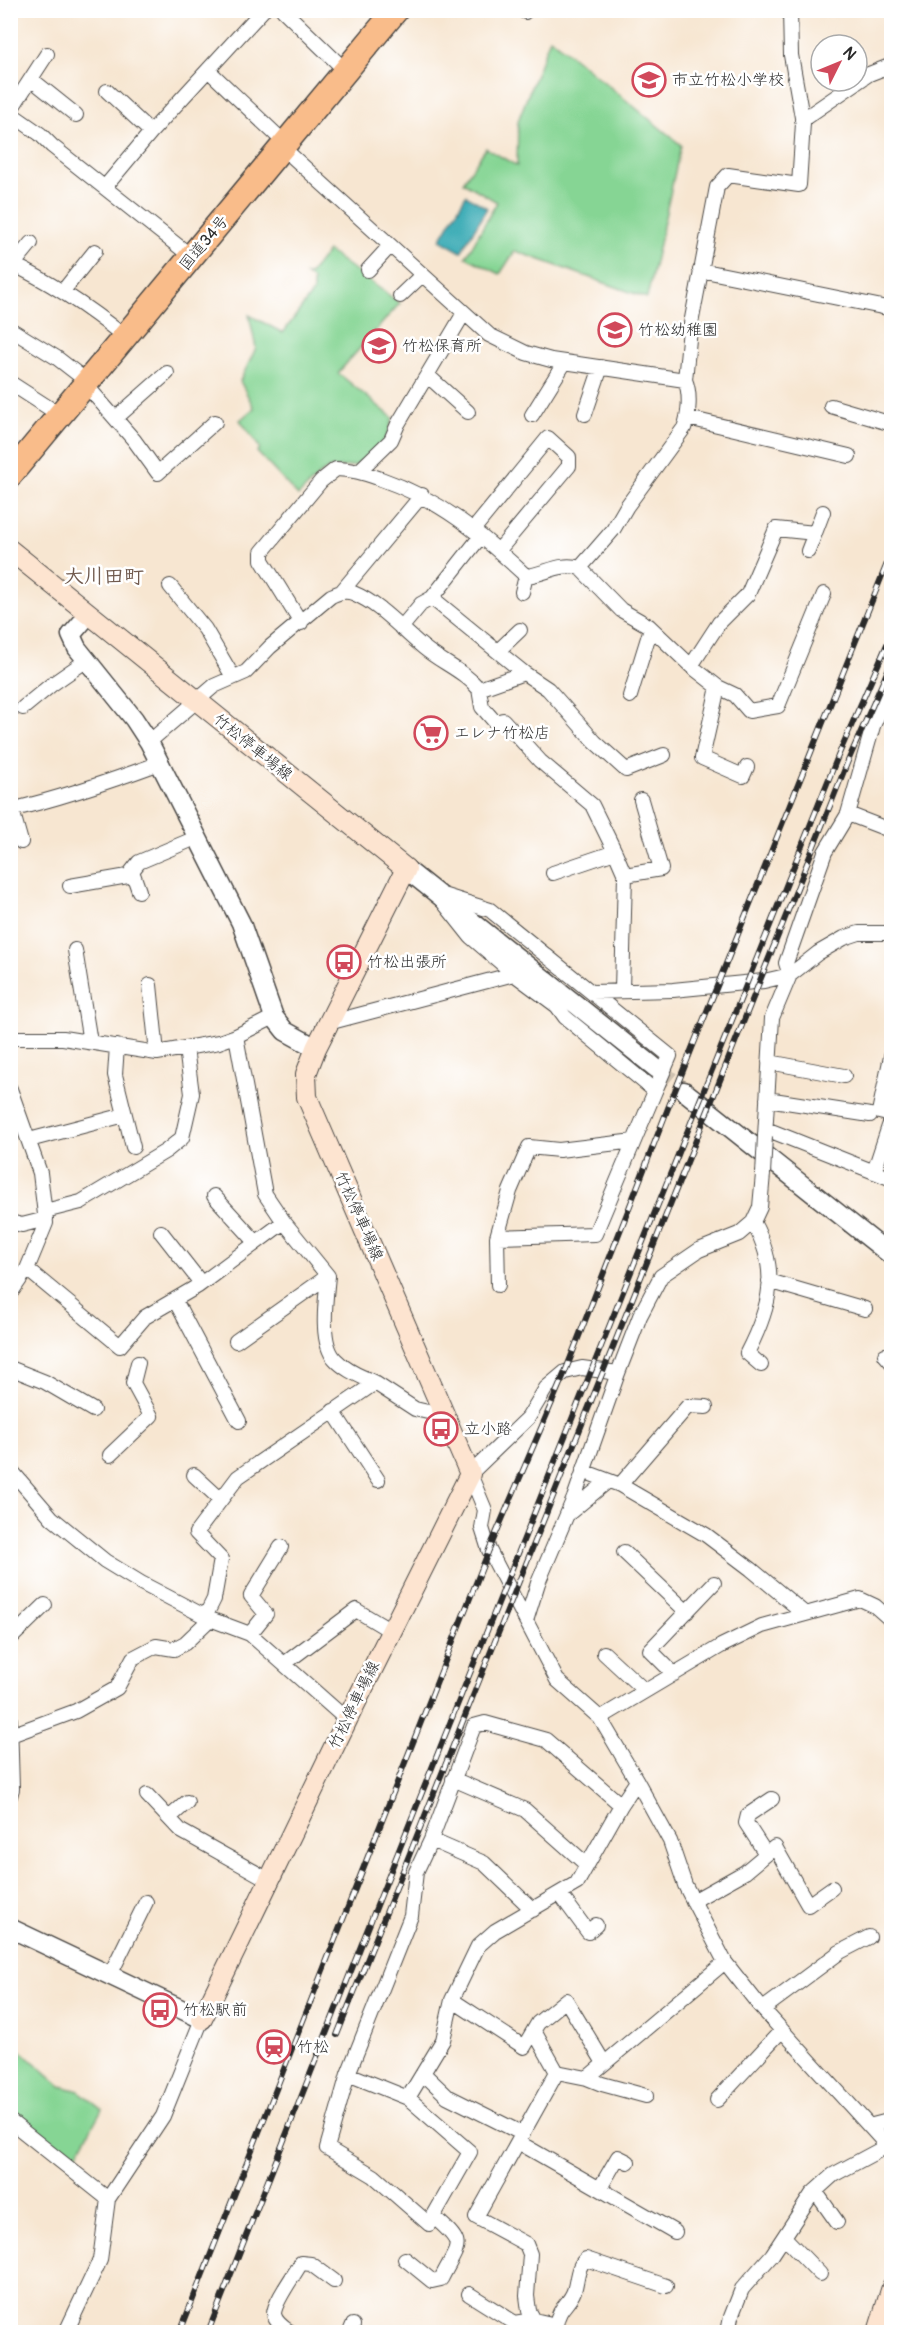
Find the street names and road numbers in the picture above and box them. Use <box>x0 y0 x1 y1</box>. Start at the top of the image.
street label: 国道34号 <box>175 211 233 275</box>
street label: 竹松停車場線 <box>209 709 297 785</box>
street label: 竹松停車場線 <box>330 1168 388 1264</box>
street label: 竹松停車場線 <box>324 1657 384 1753</box>

